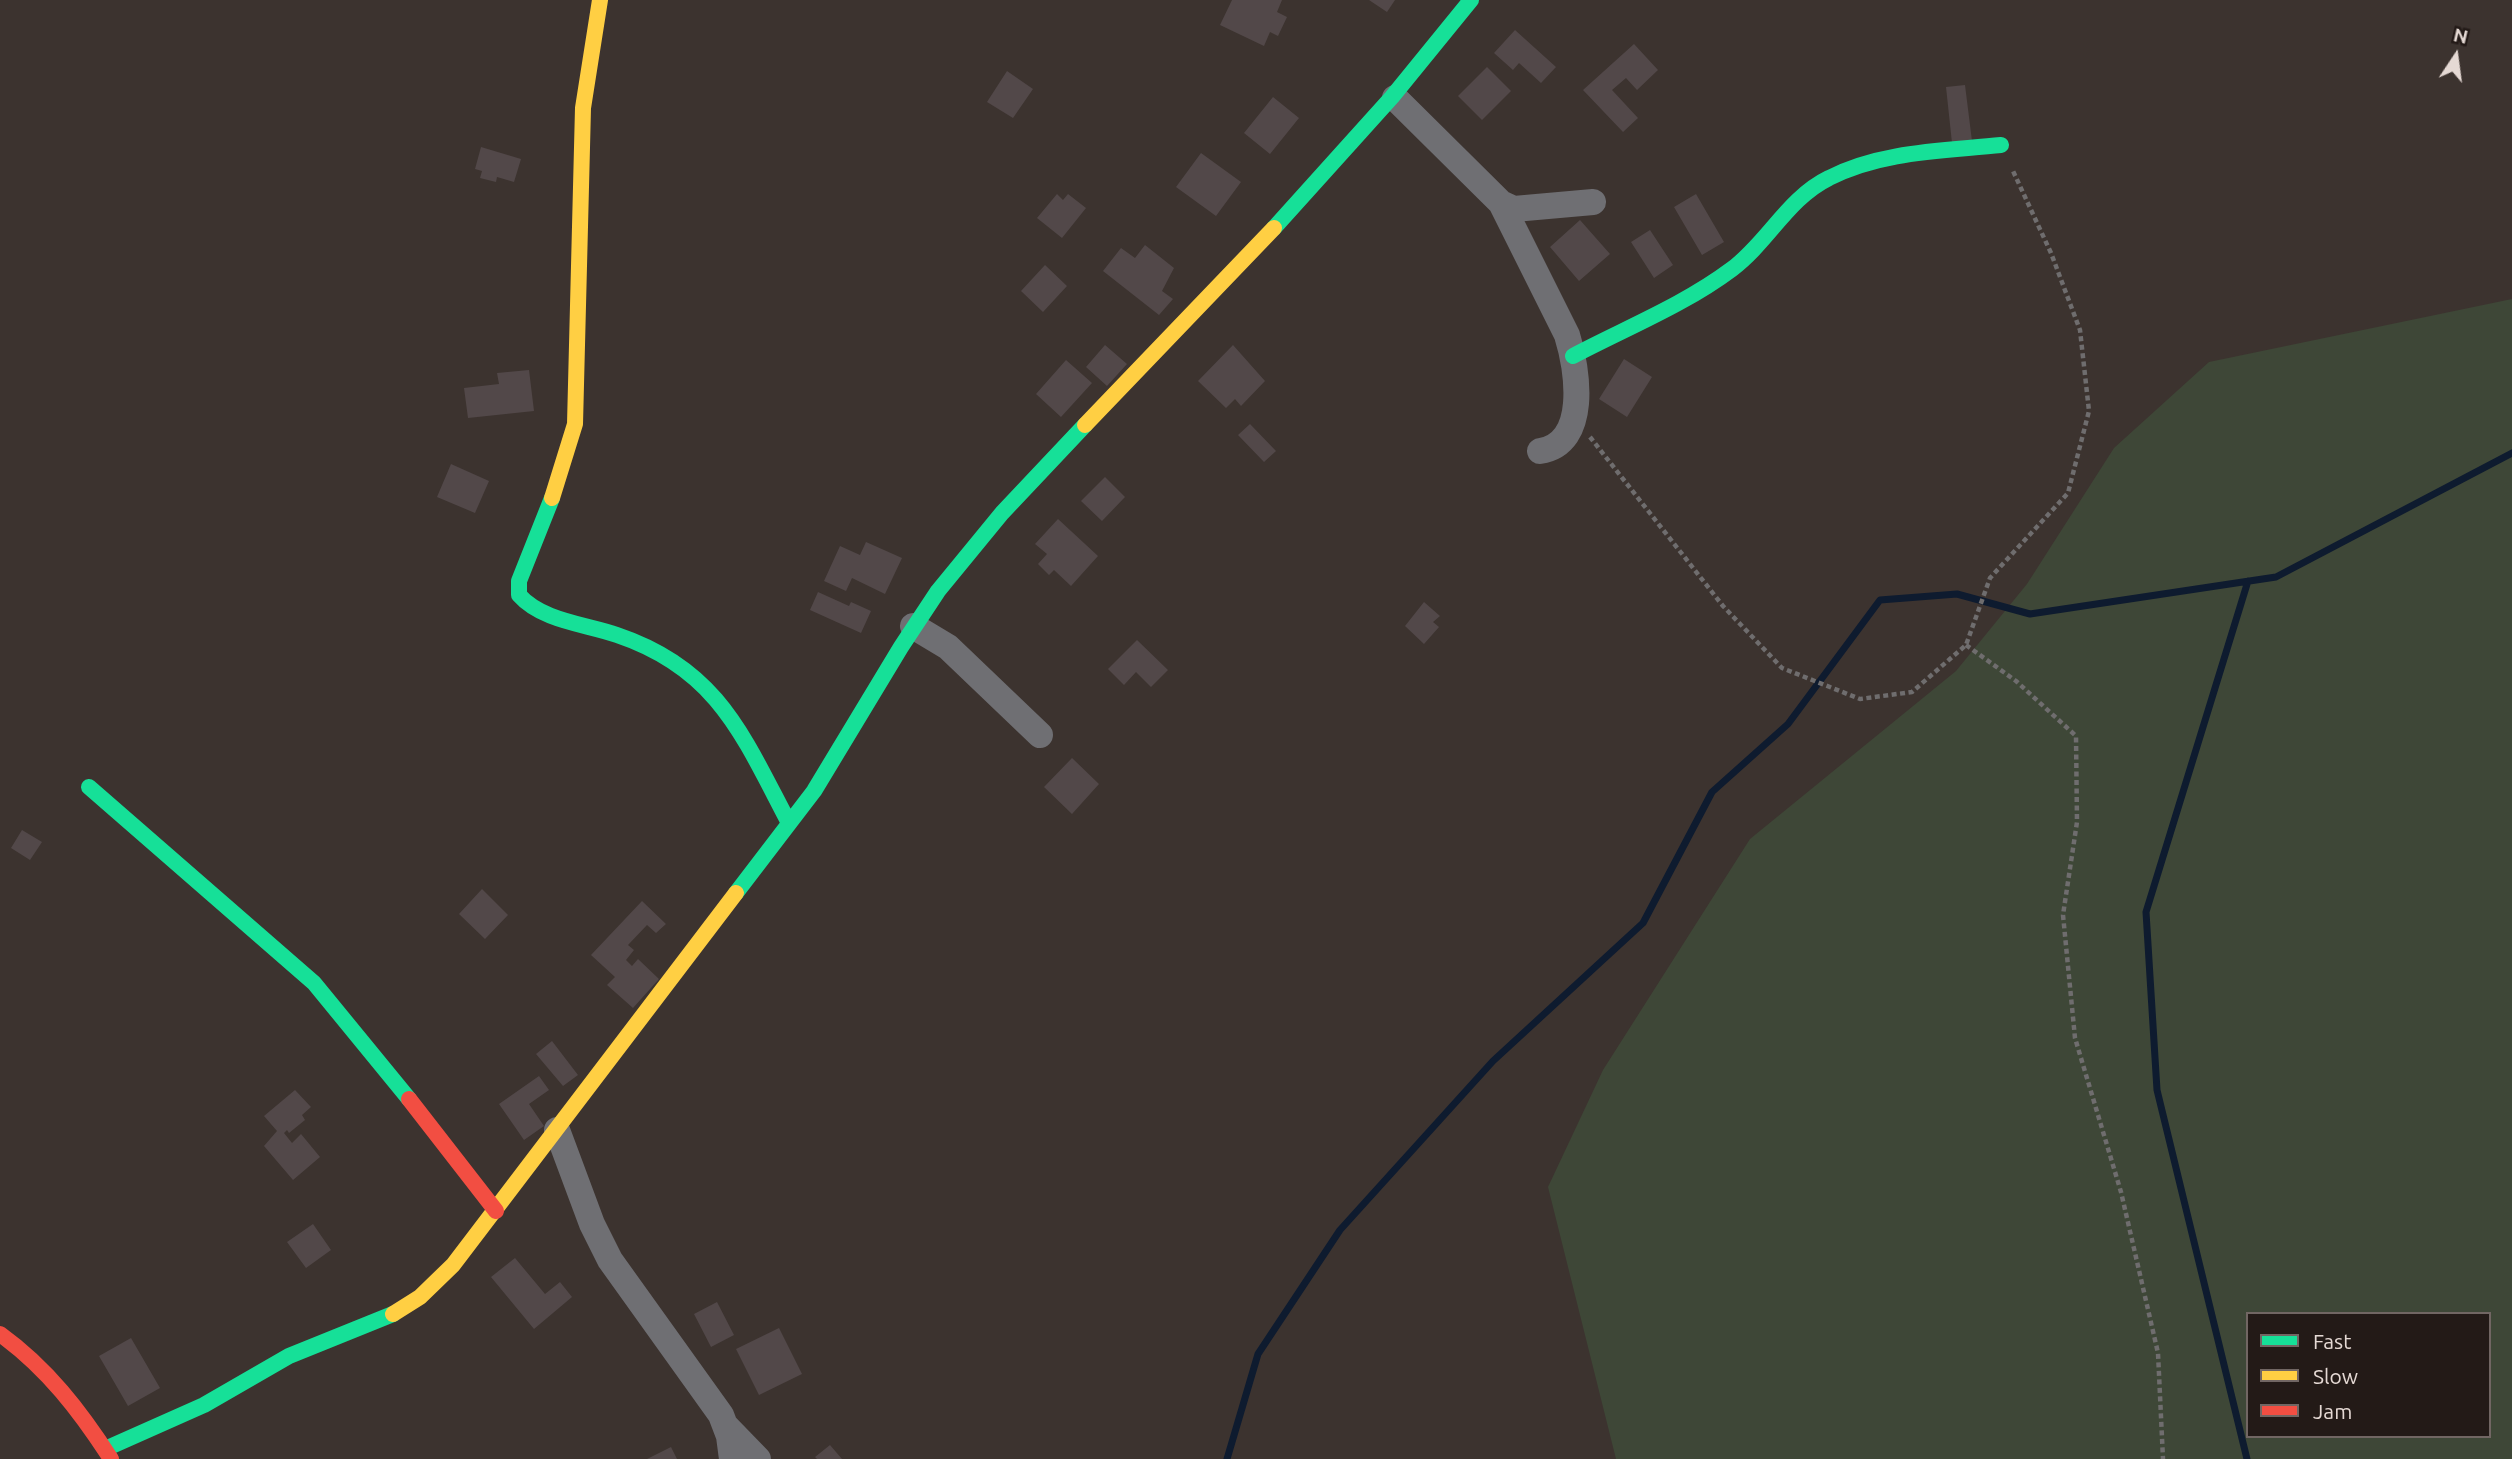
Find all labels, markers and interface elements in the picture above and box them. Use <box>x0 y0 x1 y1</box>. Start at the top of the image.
north arrow <box>2421 21 2491 91</box>
text: N <box>2451 23 2470 48</box>
legend <box>2246 1312 2491 1438</box>
text: Fast <box>2313 1329 2351 1353</box>
text: Slow <box>2313 1364 2358 1388</box>
text: Jam <box>2313 1399 2352 1423</box>

